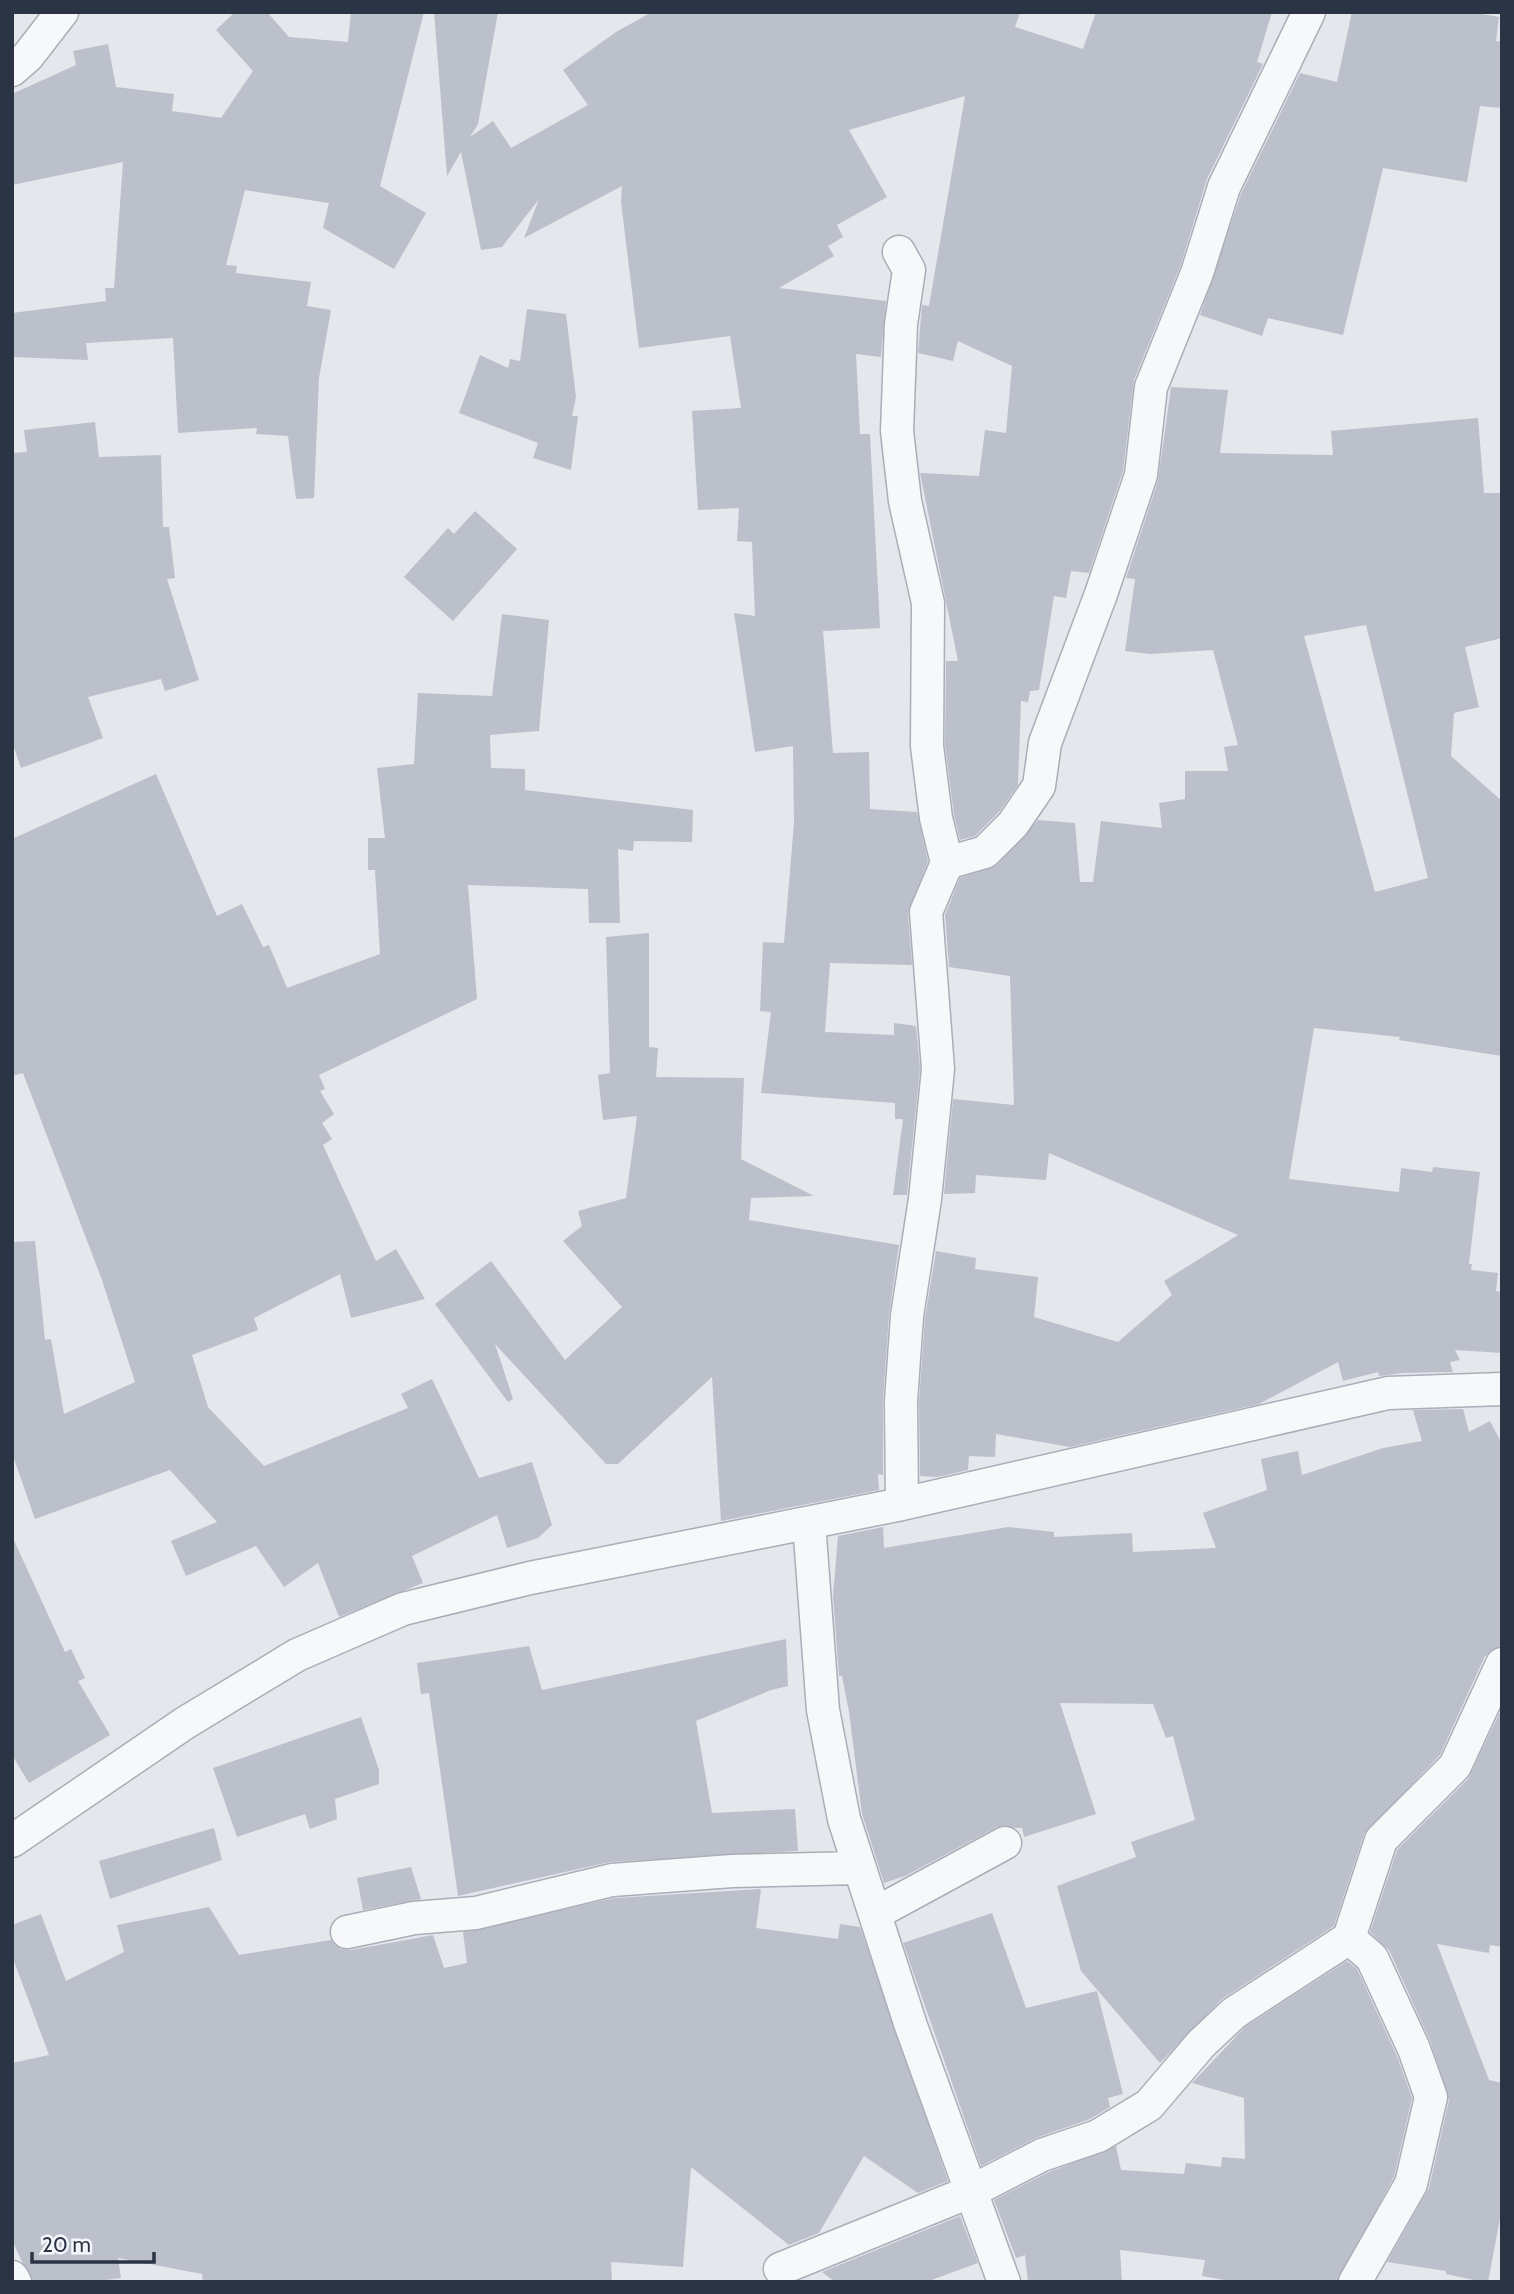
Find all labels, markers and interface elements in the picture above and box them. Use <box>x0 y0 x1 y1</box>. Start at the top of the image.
scale bar <box>32 2220 154 2264</box>
text: 20 m <box>42 2232 91 2257</box>

